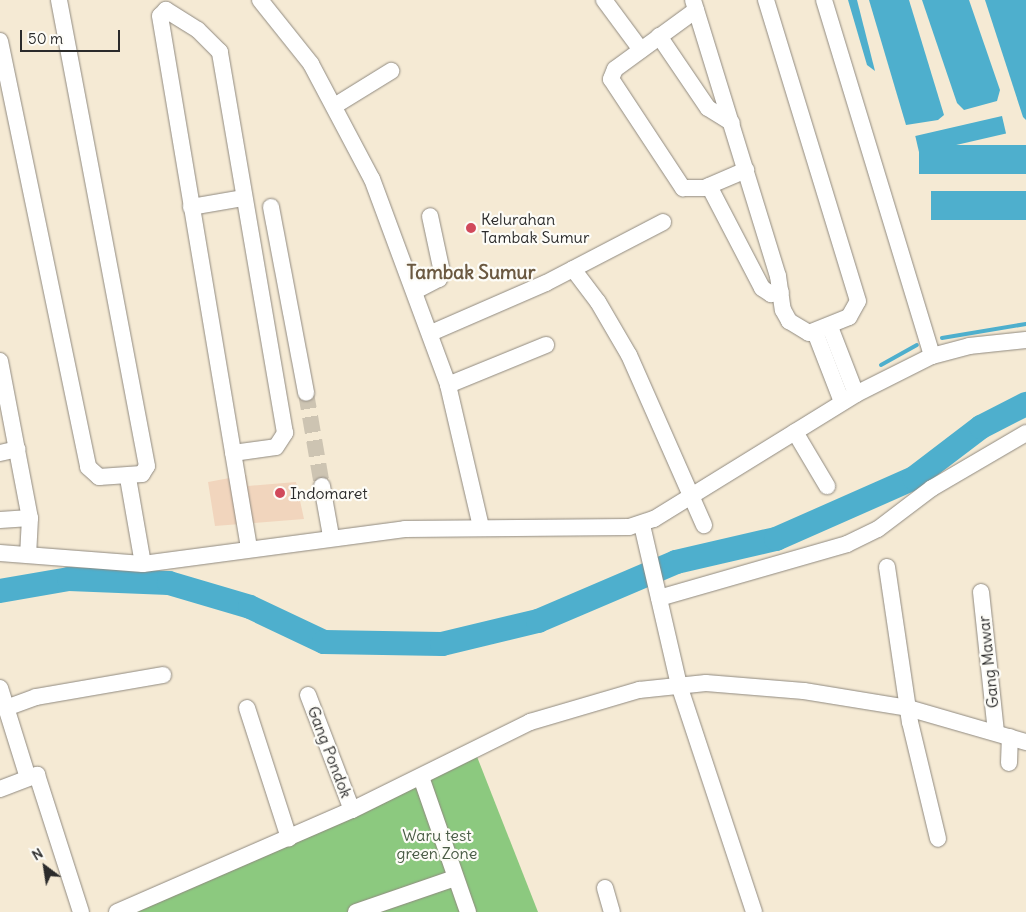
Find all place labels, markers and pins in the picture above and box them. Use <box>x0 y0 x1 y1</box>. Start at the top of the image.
place label: Kelurahan Tambak Sumur <box>481 209 589 247</box>
marker: Kelurahan Tambak Sumur <box>465 222 477 234</box>
place label: Indomaret <box>290 483 368 503</box>
marker: Indomaret <box>274 487 286 499</box>

